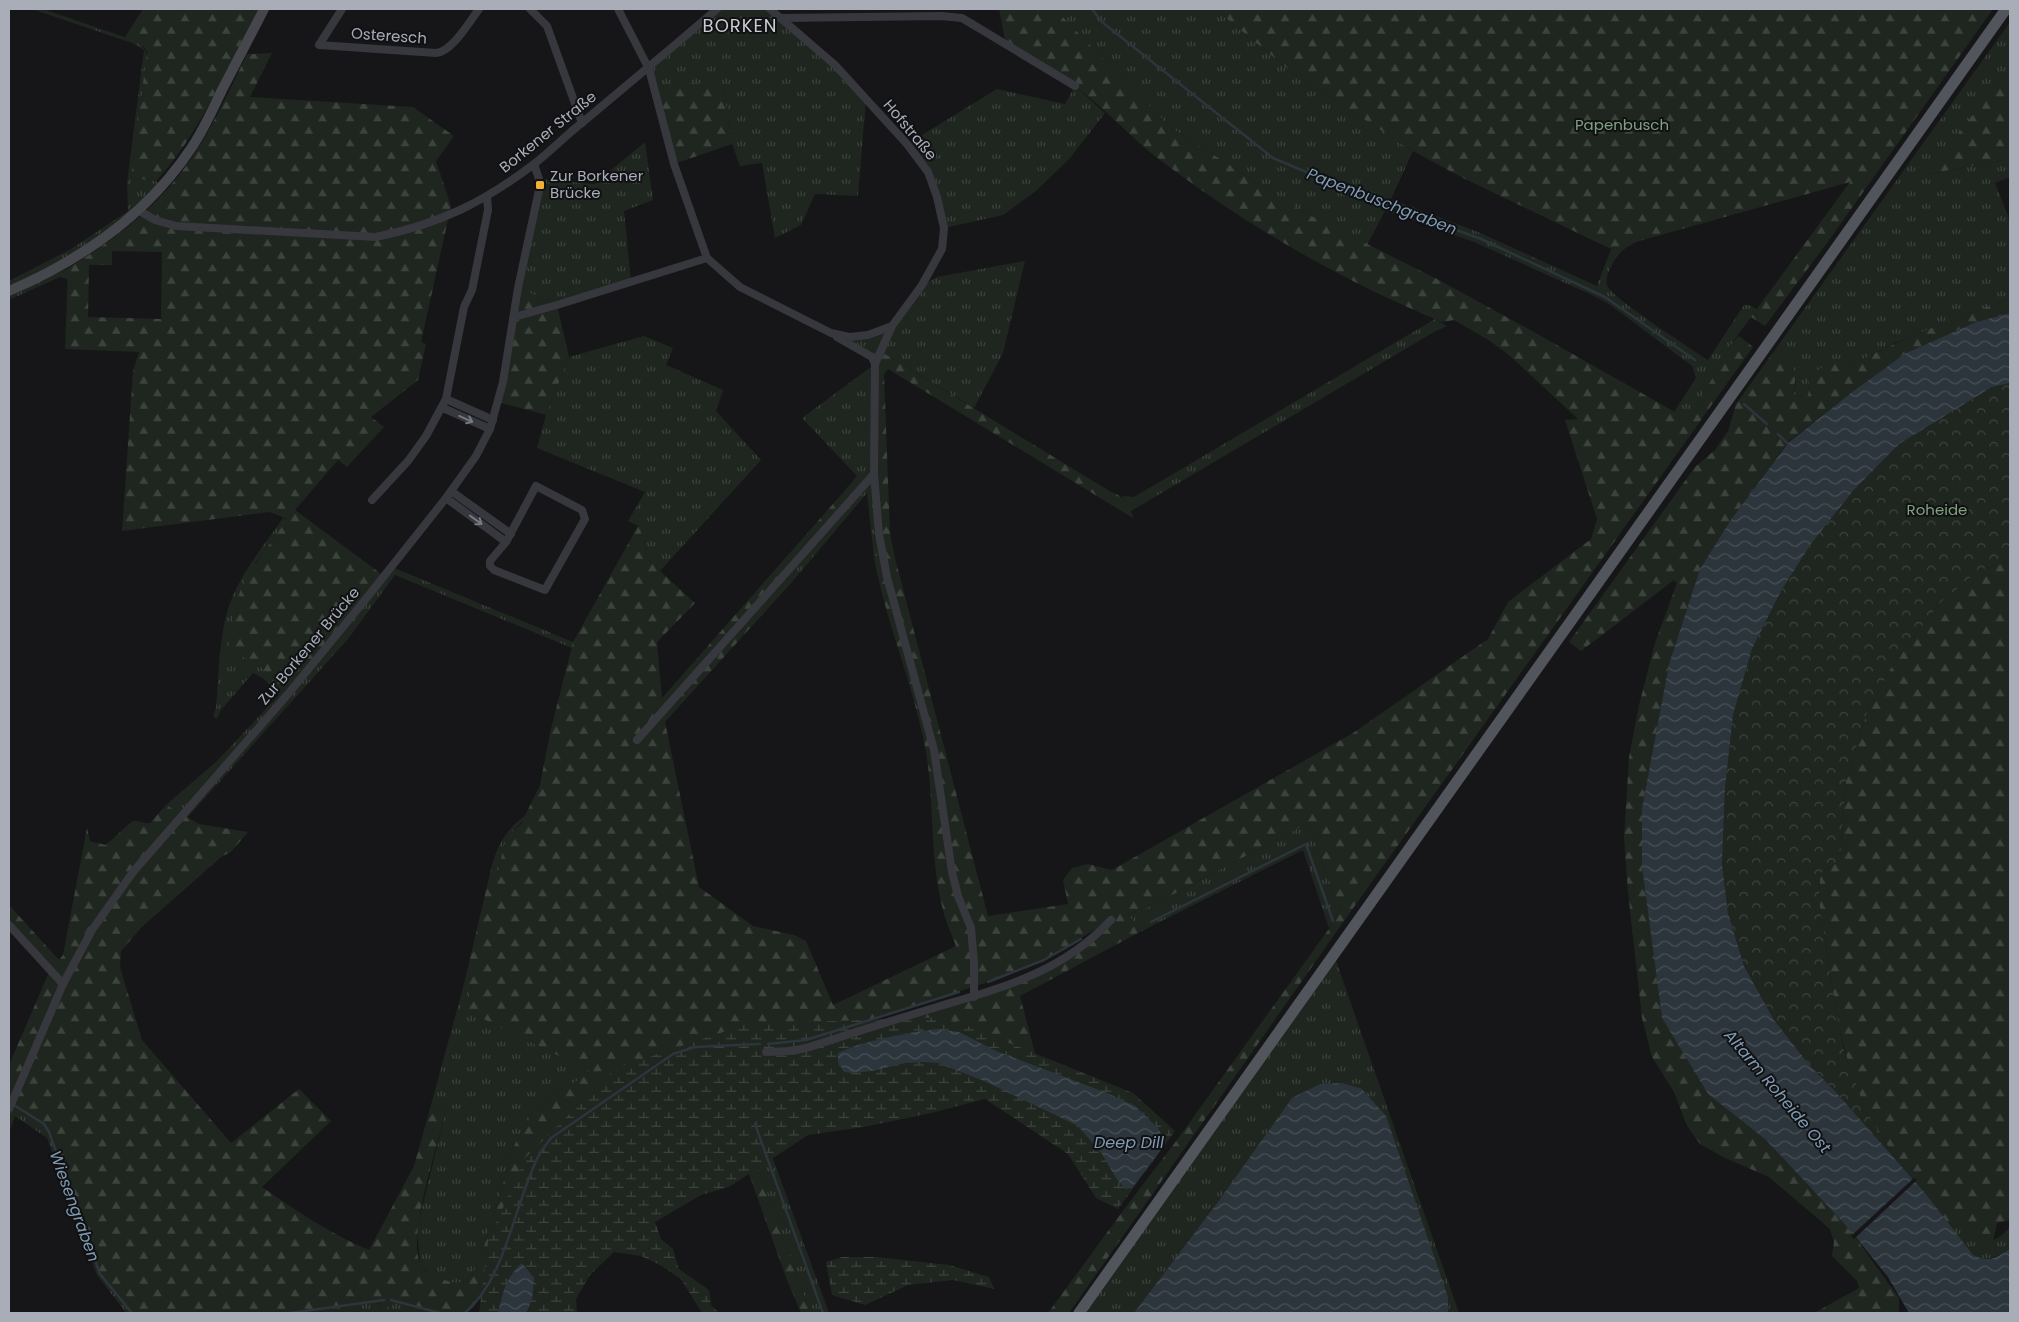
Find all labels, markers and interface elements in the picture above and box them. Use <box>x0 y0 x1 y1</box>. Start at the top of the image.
district label: BORKEN <box>703 13 777 38</box>
street label: Osteresch <box>350 22 428 49</box>
street label: Borkener Straße <box>495 86 601 177</box>
street label: Hofstraße <box>879 95 942 165</box>
park label: Papenbusch <box>1575 114 1669 135</box>
water label: Papenbuschgraben <box>1303 162 1460 241</box>
place label: Zur Borkener Brücke <box>550 165 644 203</box>
marker: Zur Borkener Brücke <box>534 179 546 191</box>
one-way arrow <box>458 414 473 424</box>
park label: Roheide <box>1907 499 1967 520</box>
one-way arrow <box>469 515 483 525</box>
street label: Zur Borkener Brücke <box>253 582 364 709</box>
water label: Altarm Roheide Ost <box>1718 1024 1837 1159</box>
water label: Deep Dill <box>1094 1131 1164 1154</box>
water label: Wiesengraben <box>44 1147 105 1265</box>

